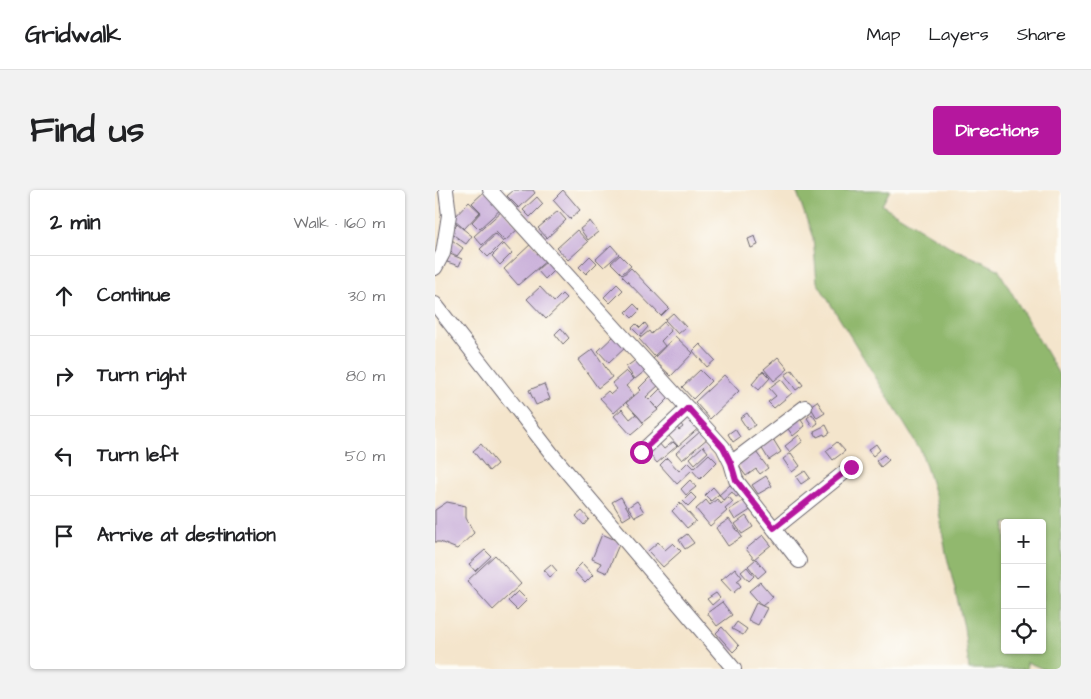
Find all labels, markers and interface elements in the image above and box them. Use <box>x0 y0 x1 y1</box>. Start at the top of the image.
text: Gridwalk <box>25 18 121 52</box>
text: Map <box>866 22 900 47</box>
text: Layers <box>928 22 989 47</box>
text: Share <box>1017 22 1066 47</box>
text: Find us <box>30 106 144 155</box>
button: Directions <box>933 106 1061 155</box>
text: 2 min <box>50 208 100 237</box>
text: Walk · 160 m <box>293 212 385 234</box>
icon: ahead <box>50 282 78 310</box>
text: Continue <box>97 282 171 309</box>
text: 30 m <box>348 285 385 307</box>
icon: right <box>50 362 78 390</box>
text: Turn right <box>97 362 186 389</box>
text: 80 m <box>346 365 385 387</box>
route start <box>630 441 653 464</box>
icon: left <box>50 442 78 470</box>
text: Turn left <box>97 442 178 469</box>
text: 50 m <box>345 445 385 467</box>
route end <box>840 456 863 479</box>
map controls <box>1001 519 1046 654</box>
button: + <box>1001 519 1046 564</box>
icon: arrive <box>50 522 78 550</box>
text: Arrive at destination <box>97 522 276 549</box>
button: − <box>1001 564 1046 609</box>
button: locate <box>1001 609 1046 654</box>

